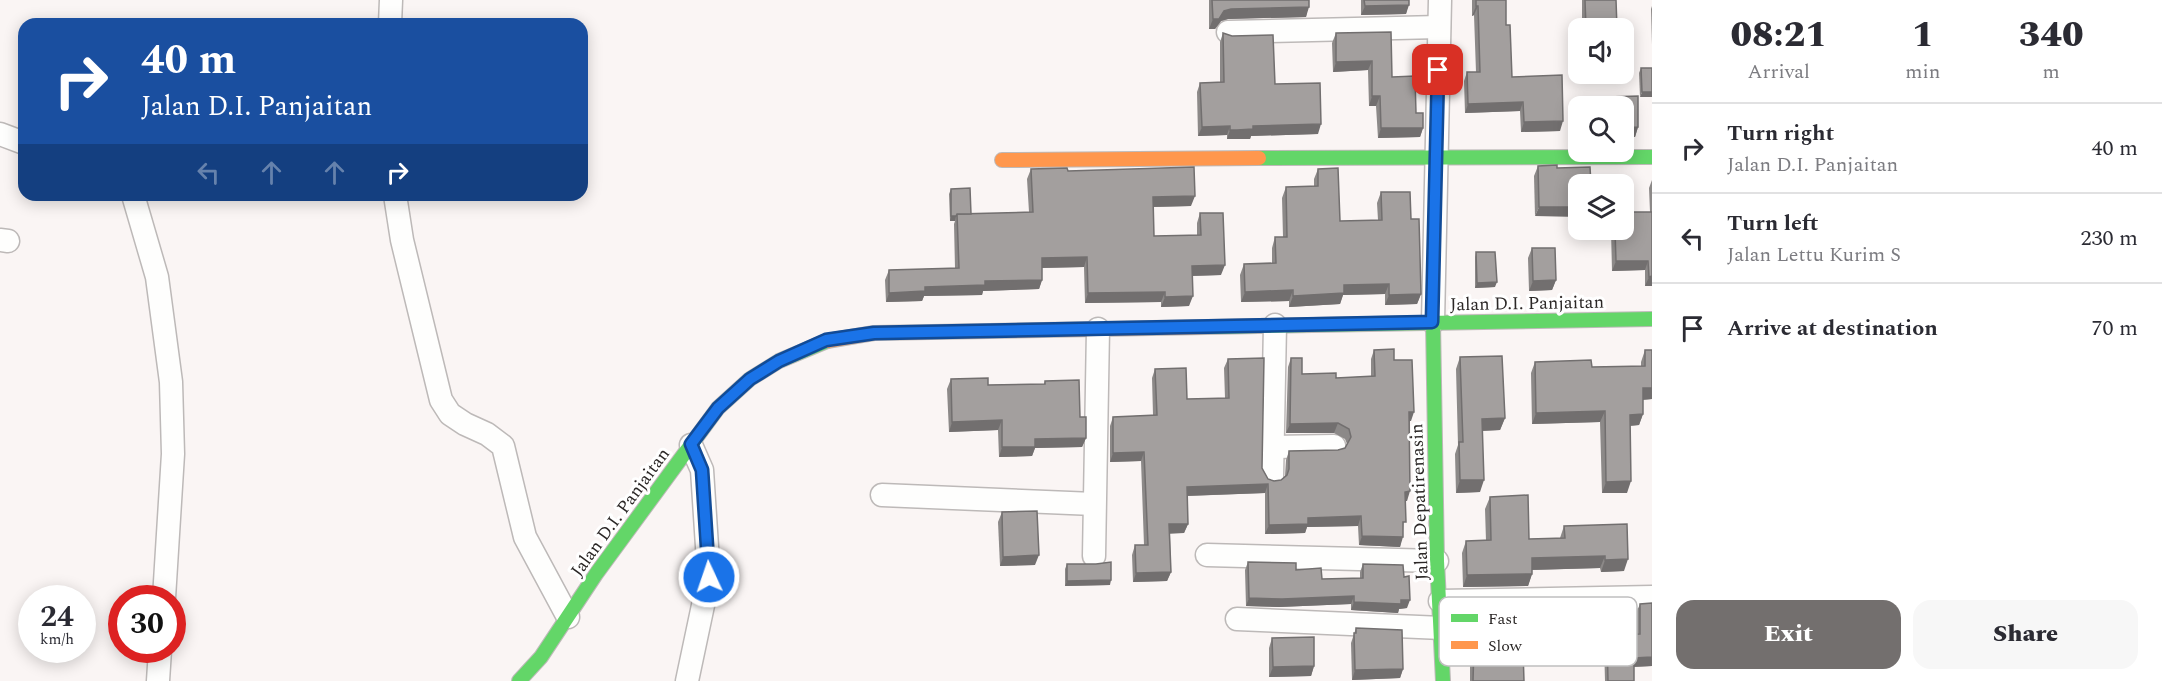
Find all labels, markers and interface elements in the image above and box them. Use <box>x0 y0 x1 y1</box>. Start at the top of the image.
text: 08:21 <box>1730 8 1827 63</box>
text: 1 <box>1912 8 1934 63</box>
text: 340 <box>2019 8 2084 63</box>
map controls <box>1568 18 1634 240</box>
button: sound <box>1568 18 1634 84</box>
text: 40 m <box>141 29 236 92</box>
icon: right <box>42 42 120 120</box>
pin <box>1412 44 1463 95</box>
icon: arrive <box>1421 53 1454 86</box>
text: Arrival <box>1748 57 1810 87</box>
text: min <box>1905 57 1940 87</box>
text: m <box>2043 57 2060 87</box>
text: Jalan D.I. Panjaitan <box>141 86 372 128</box>
button: search <box>1568 96 1634 162</box>
text: Turn right <box>1727 117 1834 150</box>
icon: right <box>1676 132 1709 165</box>
text: 40 m <box>2092 132 2138 165</box>
text: Jalan D.I. Panjaitan <box>1727 150 1898 180</box>
icon: left <box>192 156 225 189</box>
icon: ahead <box>255 156 288 189</box>
icon: ahead <box>318 156 351 189</box>
icon: right <box>381 156 414 189</box>
button: layers <box>1568 174 1634 240</box>
text: Turn left <box>1727 207 1819 240</box>
icon: left <box>1676 222 1709 255</box>
text: 230 m <box>2081 222 2138 255</box>
text: Jalan Lettu Kurim S <box>1727 240 1901 270</box>
street label: Jalan D.I. Panjaitan <box>1450 289 1604 318</box>
icon: arrive <box>1676 312 1709 345</box>
text: Arrive at destination <box>1727 312 1938 345</box>
text: 70 m <box>2092 312 2138 345</box>
street label: Jalan Depatirenasin <box>1403 423 1436 581</box>
street label: Jalan D.I. Panjaitan <box>564 442 677 583</box>
position arrow <box>677 545 741 609</box>
speed limit sign: 30 <box>108 585 186 663</box>
text: 24 <box>40 594 74 640</box>
legend <box>1439 597 1637 666</box>
button: Exit <box>1676 600 1901 669</box>
button: Share <box>1913 600 2138 669</box>
text: Fast <box>1488 607 1518 631</box>
text: km/h <box>40 628 74 651</box>
text: Slow <box>1488 634 1523 658</box>

